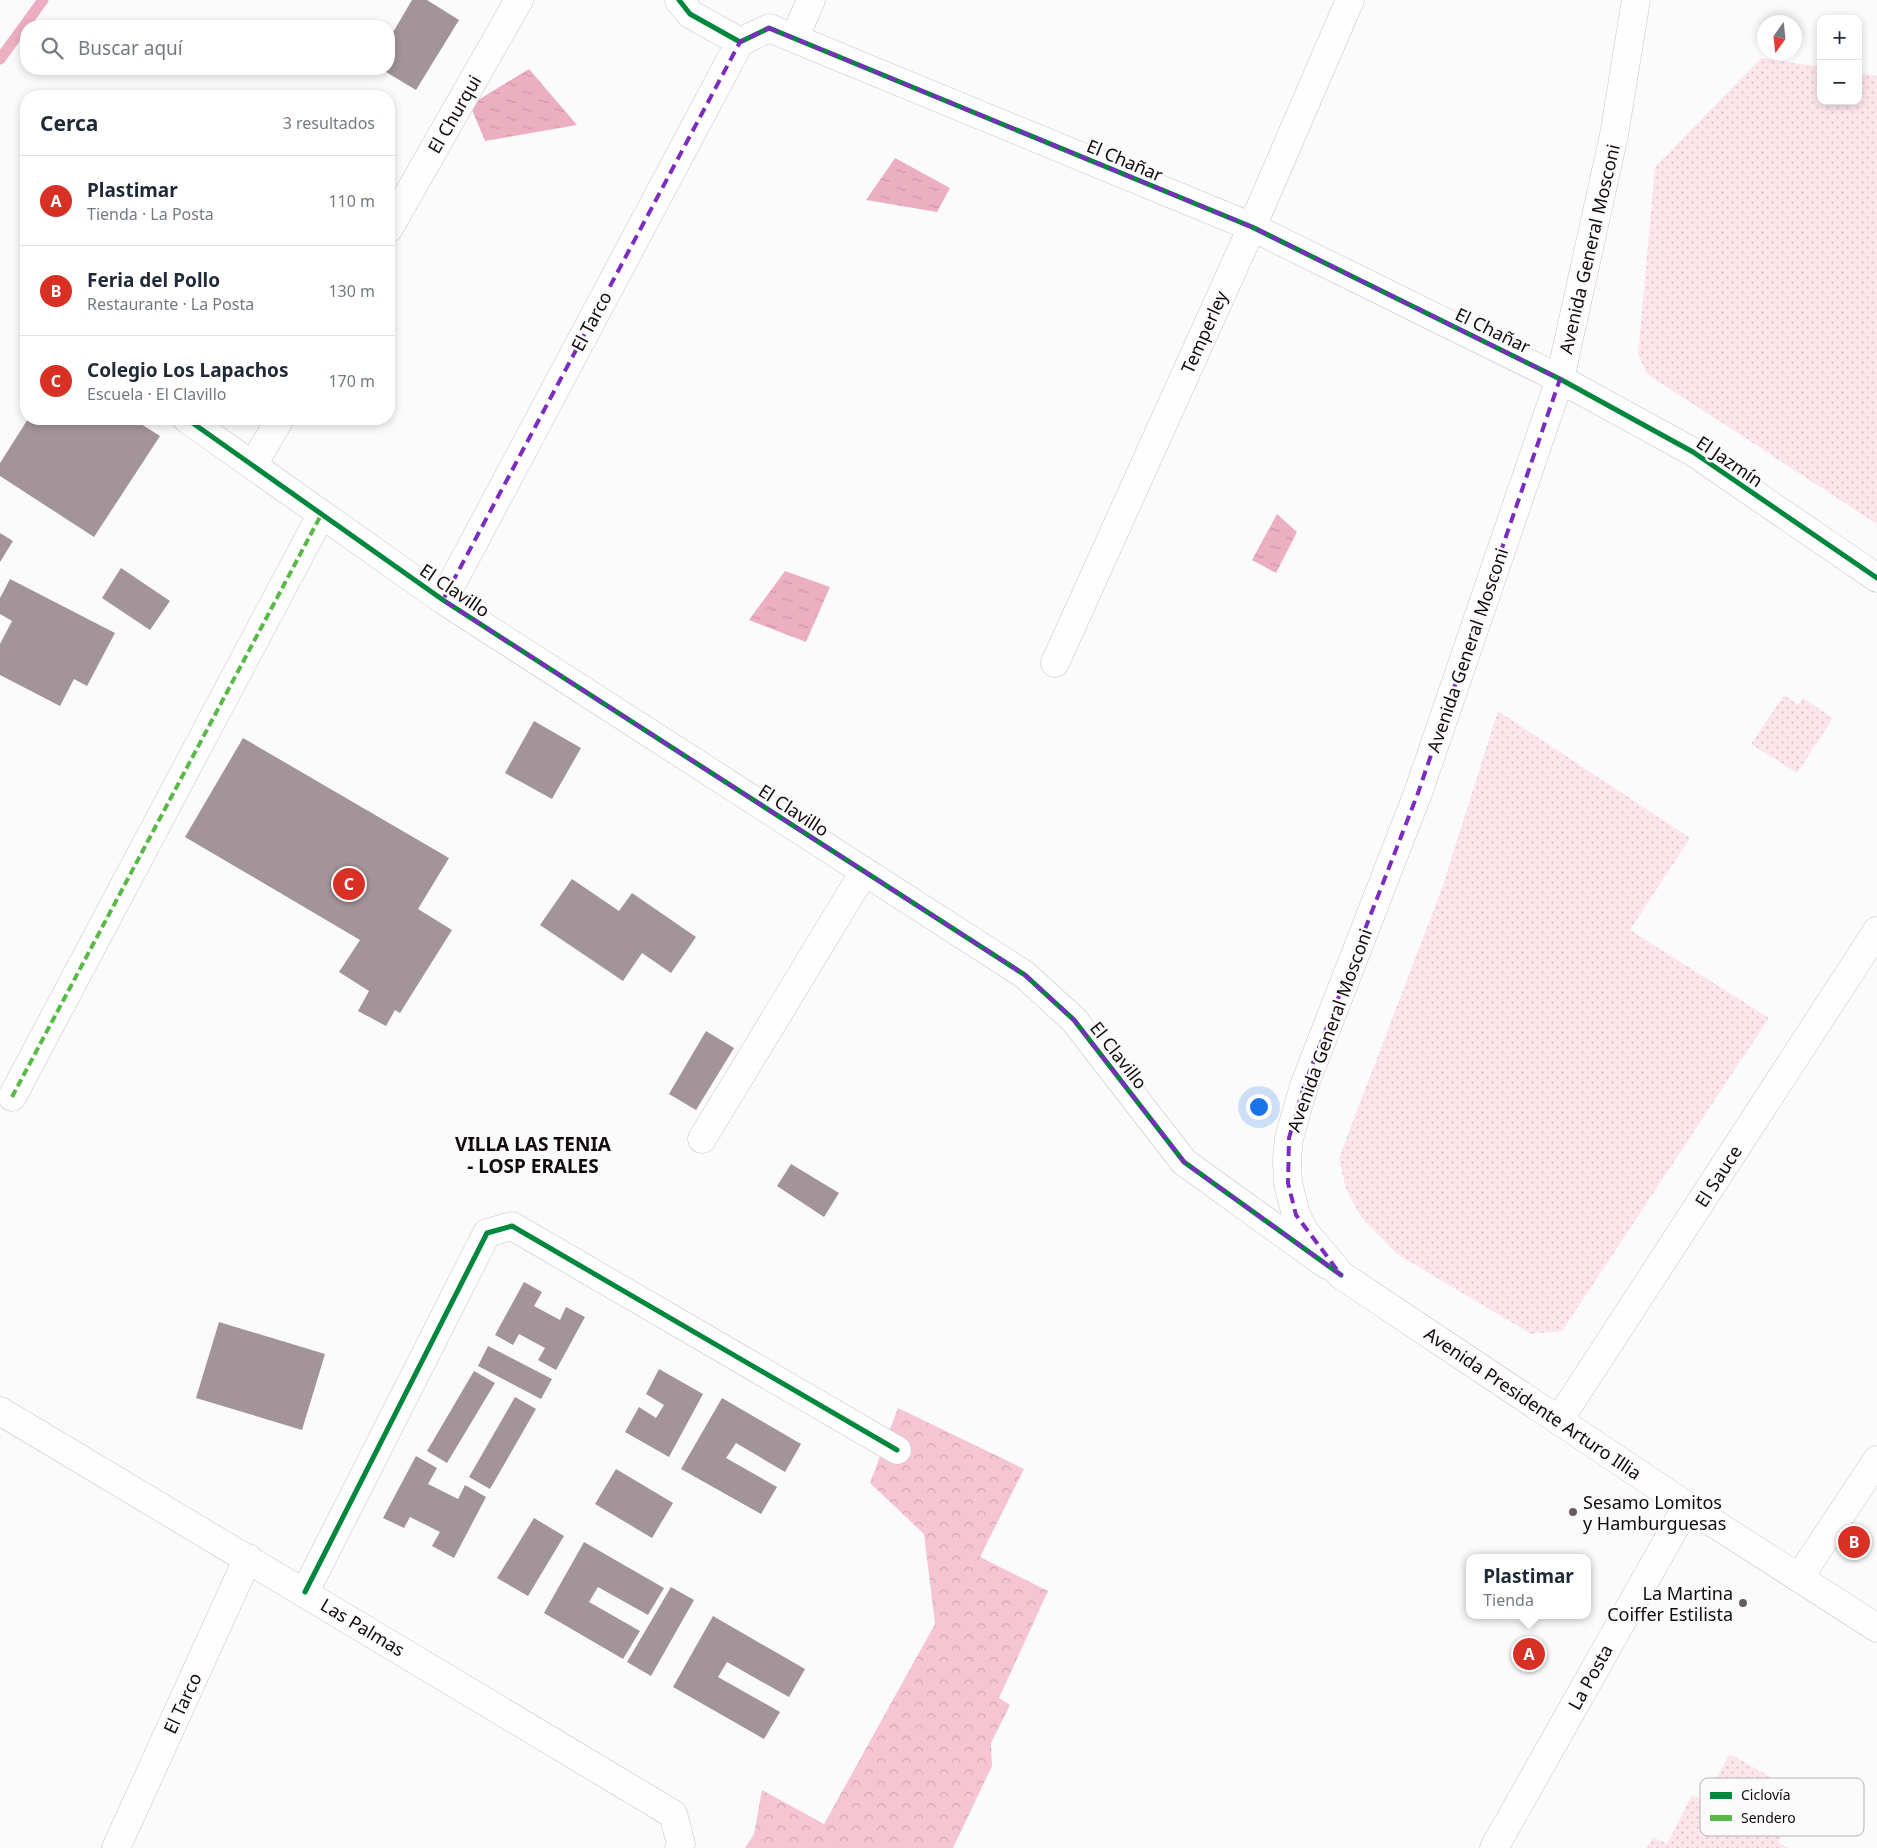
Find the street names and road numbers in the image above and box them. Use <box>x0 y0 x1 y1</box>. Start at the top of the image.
street label: El Churqui <box>422 70 486 158</box>
street label: El Chañar <box>1083 133 1167 187</box>
street label: Avenida General Mosconi <box>1553 142 1625 356</box>
street label: Temperley <box>1175 286 1233 377</box>
street label: El Tarco <box>565 287 617 355</box>
street label: El Chañar <box>1452 302 1535 359</box>
street label: El Jazmín <box>1692 430 1768 492</box>
street label: Avenida General Mosconi <box>1421 545 1513 755</box>
street label: El Clavillo <box>415 558 495 622</box>
street label: El Clavillo <box>754 778 834 842</box>
street label: Avenida General Mosconi <box>1281 925 1377 1135</box>
street label: El Clavillo <box>1085 1016 1153 1094</box>
street label: El Sauce <box>1689 1140 1747 1212</box>
street label: Avenida Presidente Arturo Illia <box>1420 1321 1646 1485</box>
street label: Las Palmas <box>317 1593 409 1661</box>
street label: La Posta <box>1562 1640 1618 1714</box>
street label: El Tarco <box>157 1669 207 1737</box>

